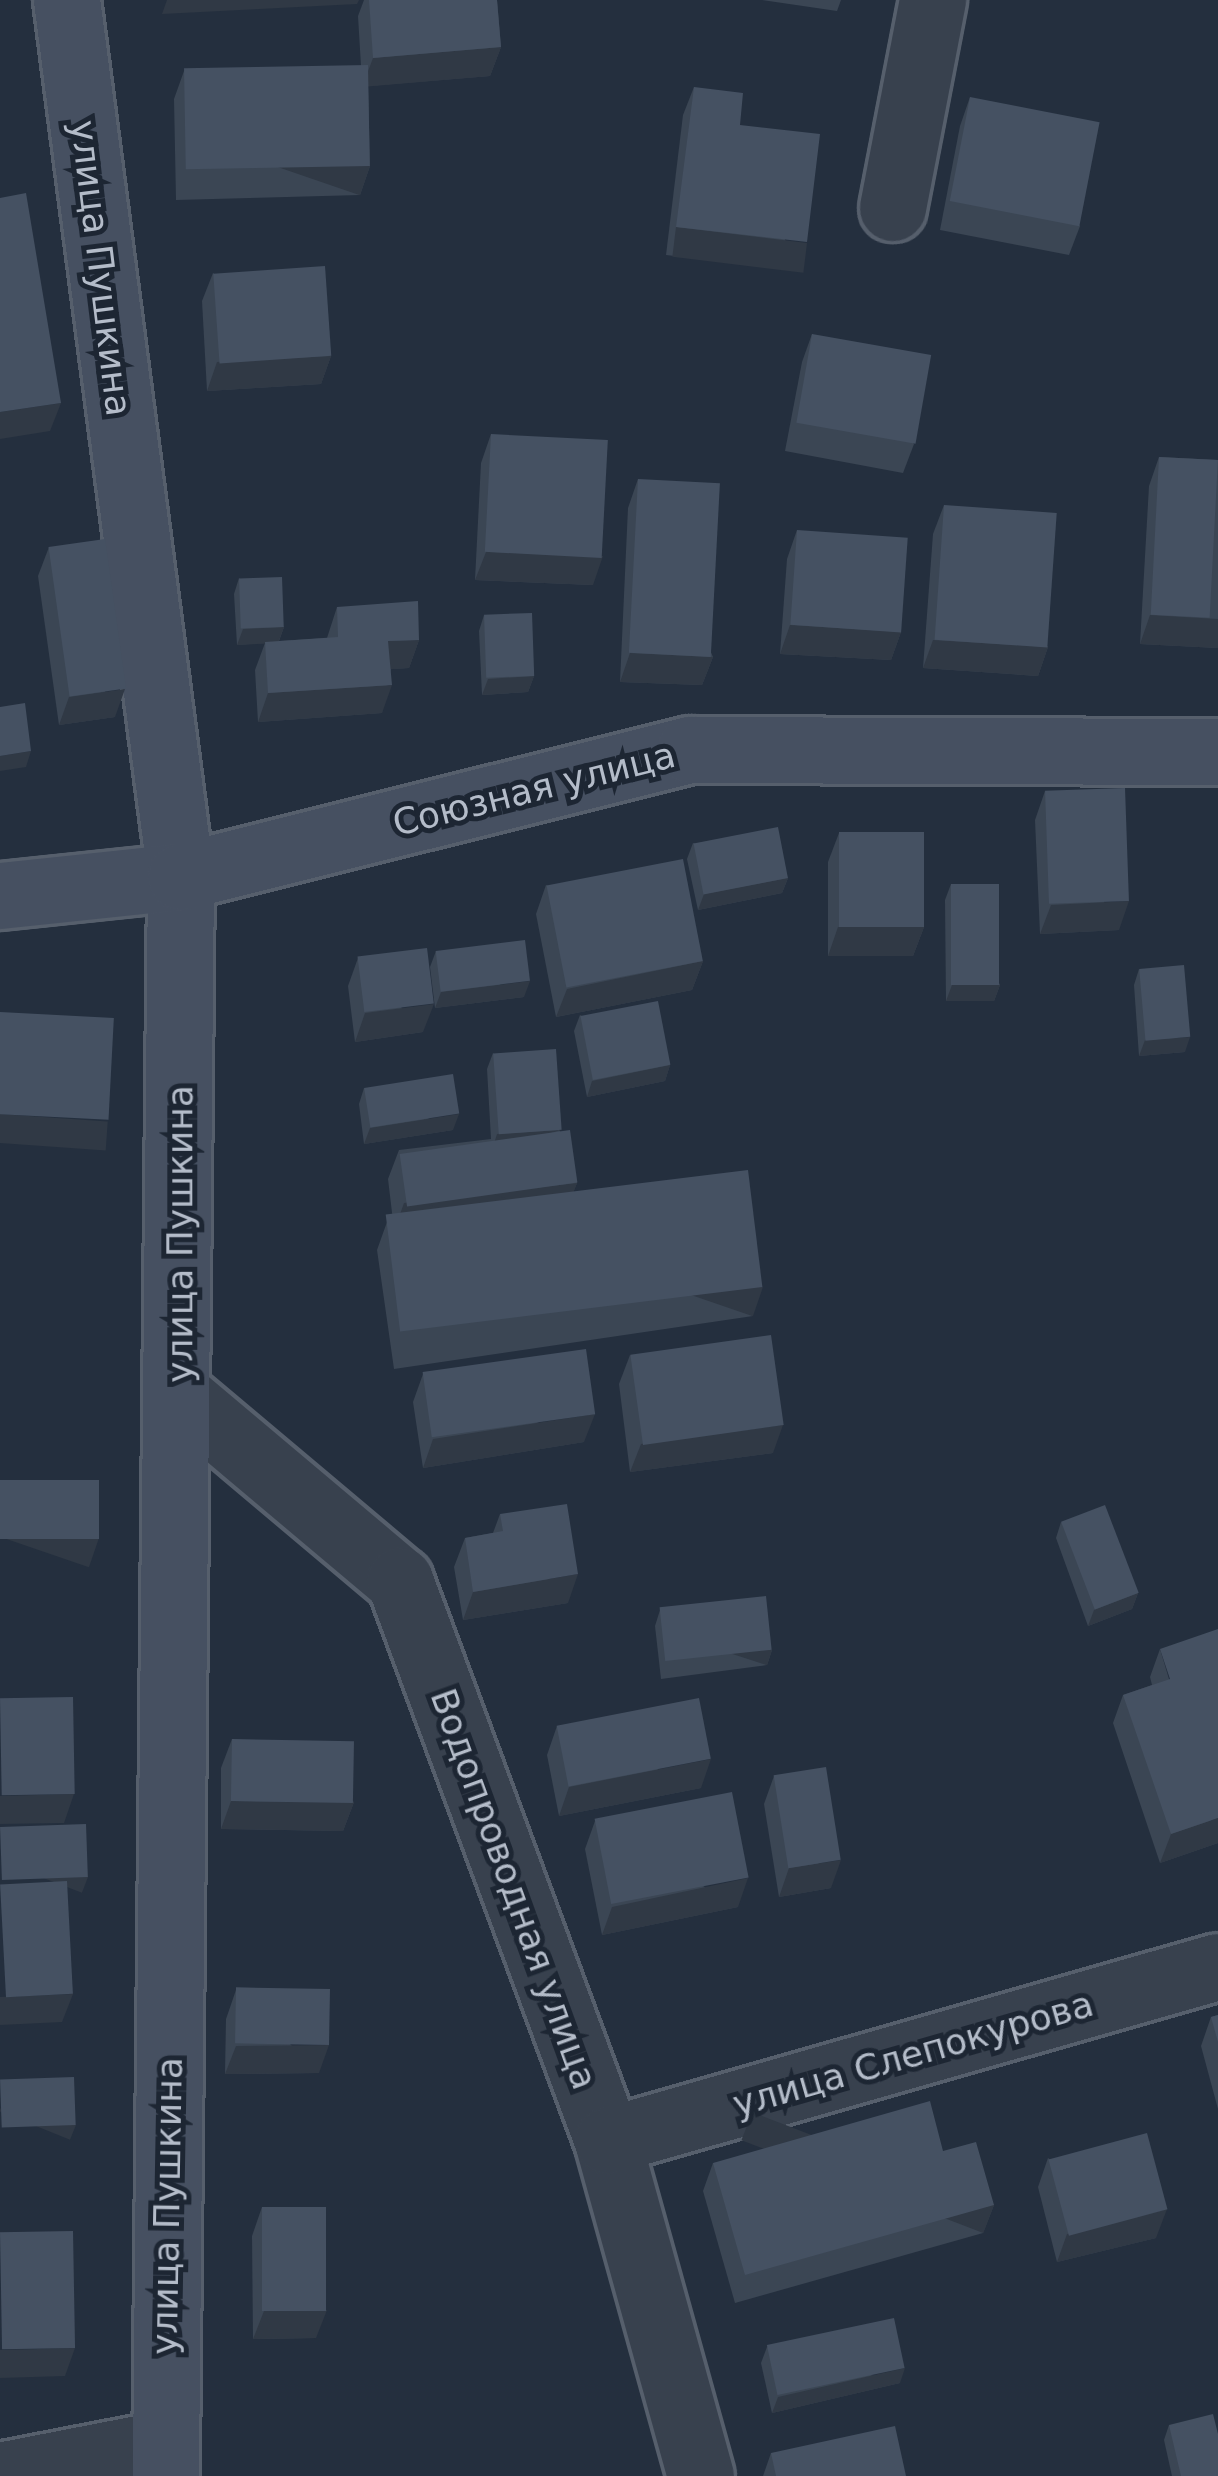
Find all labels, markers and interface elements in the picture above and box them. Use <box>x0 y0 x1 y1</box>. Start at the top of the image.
street label: улица Пушкина <box>61 118 141 418</box>
street label: Союзная улица <box>388 733 680 845</box>
street label: улица Пушкина <box>158 1085 202 1383</box>
street label: Водопроводная улица <box>421 1683 607 2095</box>
street label: улица Слепокурова <box>728 1982 1098 2126</box>
street label: улица Пушкина <box>143 2057 191 2355</box>

